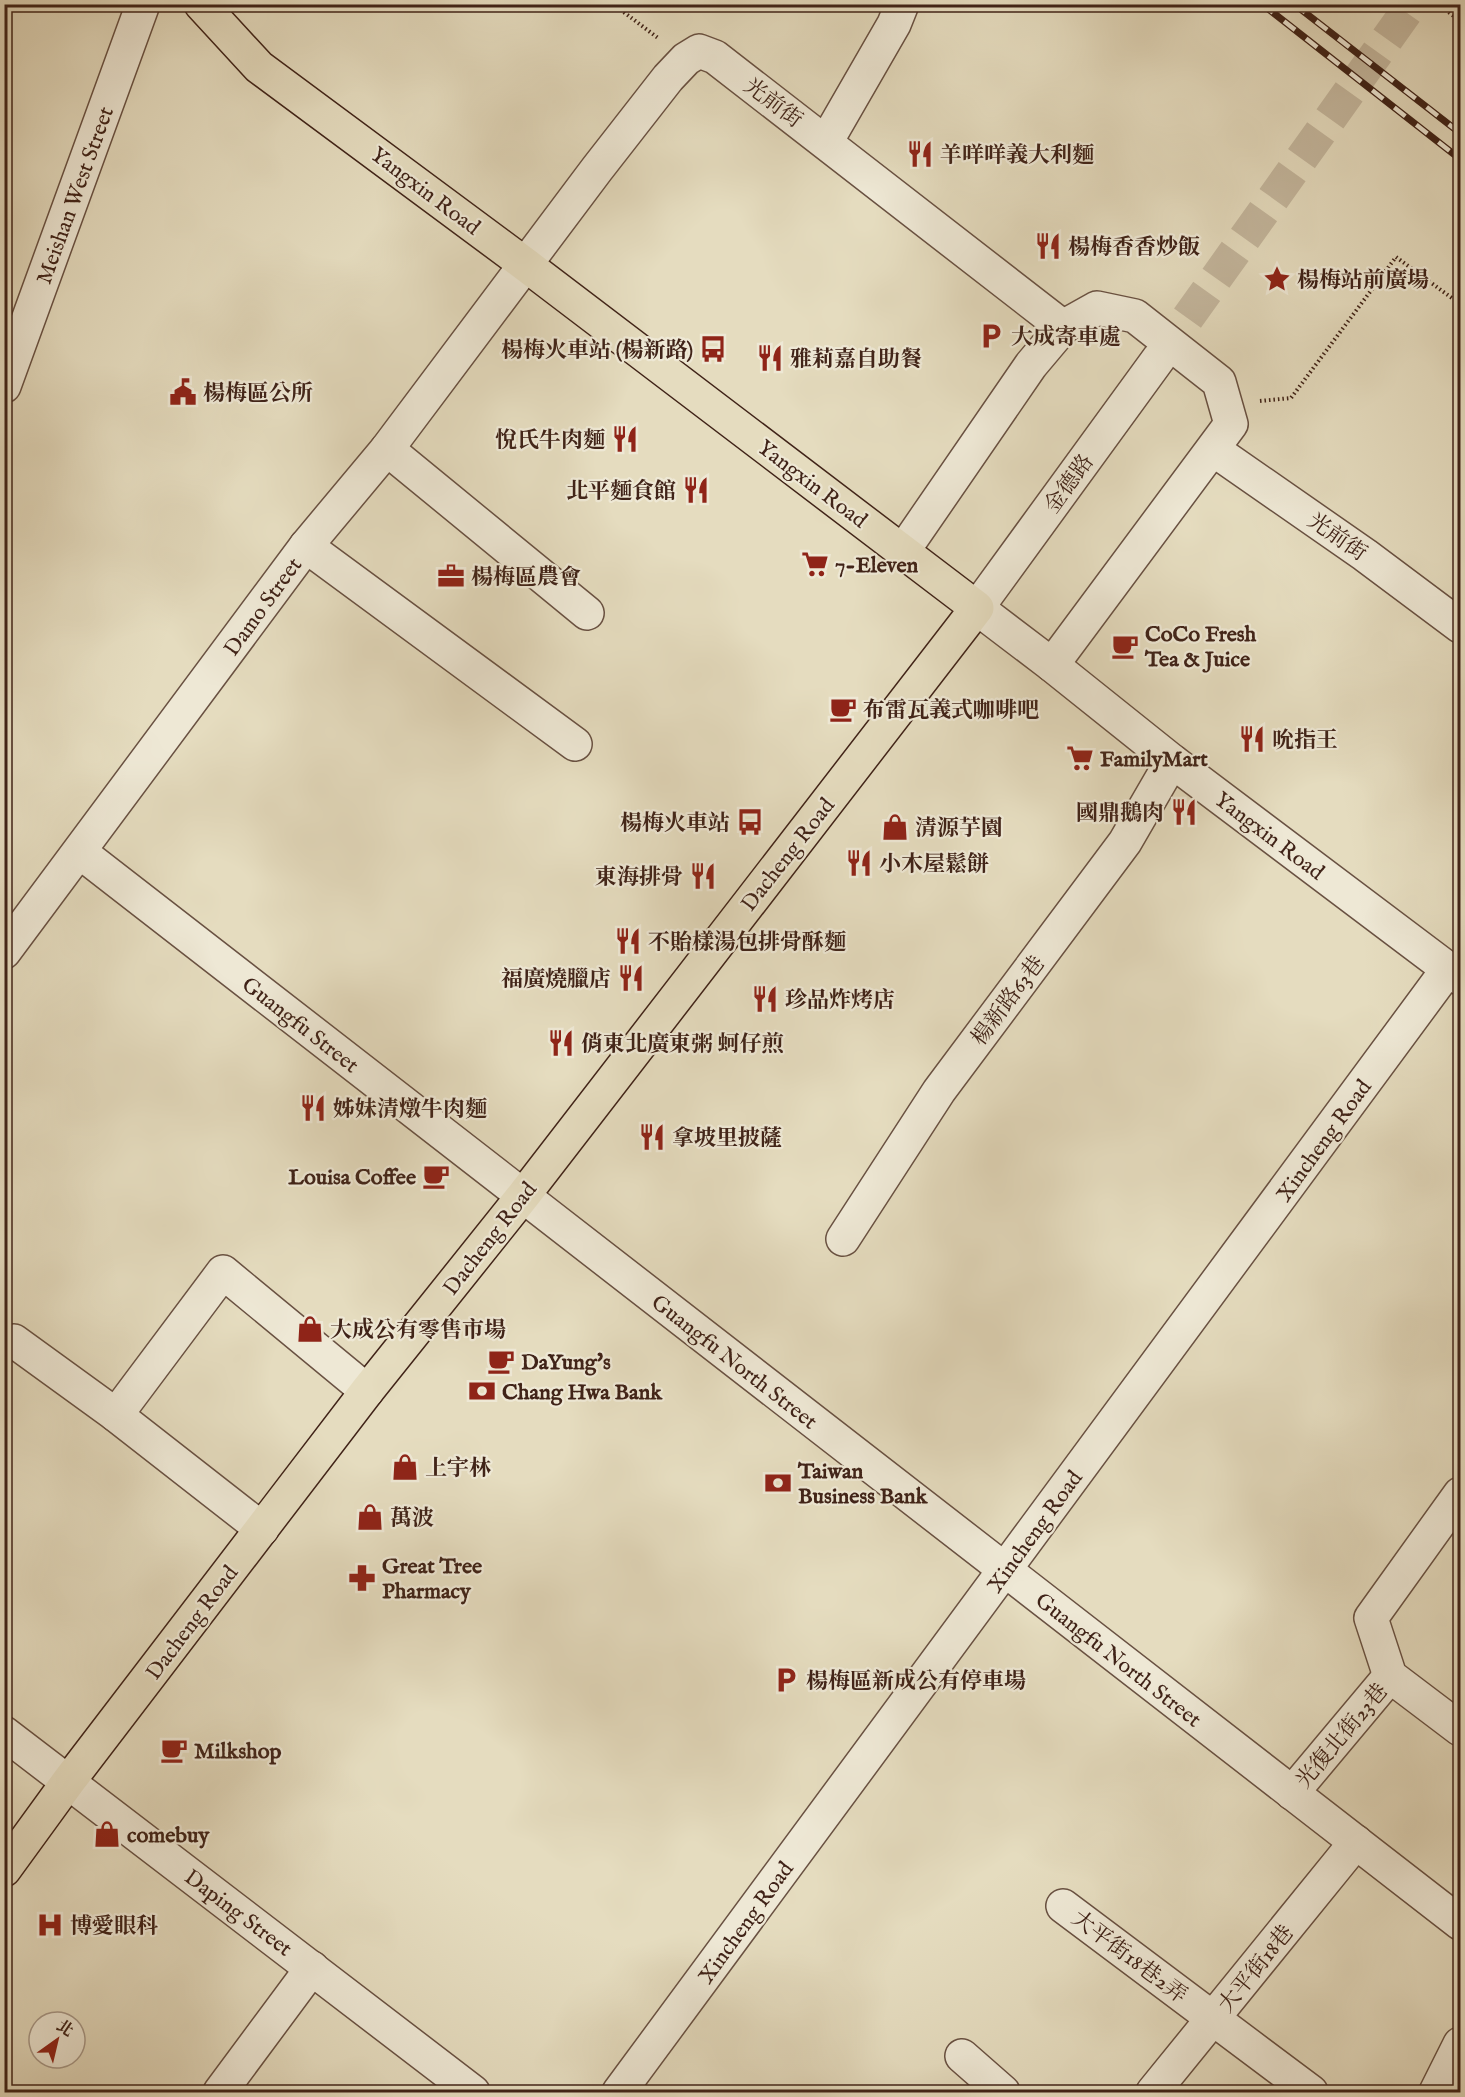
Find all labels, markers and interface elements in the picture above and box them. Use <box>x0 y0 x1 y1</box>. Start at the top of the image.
street label: 光前街 <box>738 73 808 135</box>
street label: Meishan West Street <box>31 103 121 288</box>
restaurant icon: 羊咩咩義大利麵 <box>905 139 935 169</box>
street label: Yangxin Road <box>364 141 485 242</box>
place label: 羊咩咩義大利麵 <box>940 142 1094 170</box>
restaurant icon: 楊梅香香炒飯 <box>1033 231 1063 261</box>
place label: 楊梅香香炒飯 <box>1068 234 1200 262</box>
place icon: 楊梅站前廣場 <box>1262 264 1292 294</box>
place label: 楊梅站前廣場 <box>1297 267 1429 295</box>
parking icon: 大成寄車處 <box>976 321 1006 351</box>
place label: 大成寄車處 <box>1011 324 1121 352</box>
bus stop icon: 楊梅火車站 (楊新路) <box>698 334 728 364</box>
place label: 楊梅火車站 (楊新路) <box>501 337 693 365</box>
restaurant icon: 雅莉嘉自助餐 <box>755 343 785 373</box>
place label: 雅莉嘉自助餐 <box>790 346 922 374</box>
public building icon: 楊梅區公所 <box>168 377 198 407</box>
place label: 楊梅區公所 <box>203 380 313 408</box>
restaurant icon: 悅氏牛肉麵 <box>610 424 640 454</box>
place label: 悅氏牛肉麵 <box>495 427 605 455</box>
street label: Yangxin Road <box>751 434 872 535</box>
street label: 金德路 <box>1039 449 1100 519</box>
restaurant icon: 北平麵食館 <box>681 475 711 505</box>
place label: 北平麵食館 <box>566 478 676 506</box>
street label: 光前街 <box>1302 507 1372 568</box>
supermarket icon: 7-Eleven <box>800 549 830 579</box>
street label: Damo Street <box>218 552 309 662</box>
place label: 7-Eleven <box>835 552 919 580</box>
office icon: 楊梅區農會 <box>436 561 466 591</box>
place label: 楊梅區農會 <box>471 564 581 592</box>
place label: CoCo Fresh Tea & Juice <box>1144 621 1257 674</box>
cafe icon: CoCo Fresh Tea & Juice <box>1110 631 1140 661</box>
cafe icon: 布雷瓦義式咖啡吧 <box>828 694 858 724</box>
place label: 布雷瓦義式咖啡吧 <box>863 697 1039 725</box>
restaurant icon: 吮指王 <box>1237 724 1267 754</box>
place label: 吮指王 <box>1272 727 1338 755</box>
supermarket icon: FamilyMart <box>1065 743 1095 773</box>
place label: FamilyMart <box>1100 746 1208 774</box>
street label: Yangxin Road <box>1208 786 1329 887</box>
street label: Dacheng Road <box>736 793 842 918</box>
restaurant icon: 國鼎鵝肉 <box>1169 797 1199 827</box>
place label: 國鼎鵝肉 <box>1076 800 1164 828</box>
bus stop icon: 楊梅火車站 <box>735 807 765 837</box>
place label: 楊梅火車站 <box>620 810 730 838</box>
shop icon: 清源芋園 <box>880 812 910 842</box>
place label: 清源芋園 <box>915 815 1003 843</box>
restaurant icon: 小木屋鬆餅 <box>844 848 874 878</box>
place label: 小木屋鬆餅 <box>879 851 989 879</box>
restaurant icon: 東海排骨 <box>688 861 718 891</box>
place label: 東海排骨 <box>595 864 683 892</box>
restaurant icon: 不貽樣湯包排骨酥麵 <box>613 926 643 956</box>
place label: 不貽樣湯包排骨酥麵 <box>648 929 846 957</box>
street label: 楊新路63巷 <box>966 951 1052 1052</box>
restaurant icon: 福廣燒臘店 <box>616 963 646 993</box>
place label: 福廣燒臘店 <box>501 966 611 994</box>
street label: Guangfu Street <box>236 971 364 1080</box>
restaurant icon: 珍品炸烤店 <box>750 984 780 1014</box>
place label: 珍品炸烤店 <box>785 987 895 1015</box>
restaurant icon: 俏東北廣東粥 蚵仔煎 <box>546 1028 576 1058</box>
place label: 俏東北廣東粥 蚵仔煎 <box>581 1031 784 1059</box>
street label: Xincheng Road <box>1271 1074 1379 1208</box>
restaurant icon: 姊妹清燉牛肉麵 <box>298 1093 328 1123</box>
place label: 姊妹清燉牛肉麵 <box>333 1096 487 1124</box>
restaurant icon: 拿坡里披薩 <box>637 1122 667 1152</box>
place label: 拿坡里披薩 <box>672 1125 782 1153</box>
cafe icon: Louisa Coffee <box>421 1161 451 1191</box>
place label: Louisa Coffee <box>288 1164 416 1192</box>
street label: Dacheng Road <box>438 1177 544 1302</box>
street label: Guangfu North Street <box>645 1289 823 1436</box>
shop icon: 大成公有零售市場 <box>295 1314 325 1344</box>
place label: 大成公有零售市場 <box>330 1317 506 1345</box>
cafe icon: DaYung's <box>486 1346 516 1376</box>
place label: DaYung's <box>521 1349 611 1377</box>
bank icon: Chang Hwa Bank <box>467 1376 497 1406</box>
place label: Chang Hwa Bank <box>502 1379 663 1407</box>
shop icon: 上宇林 <box>390 1452 420 1482</box>
place label: 上宇林 <box>425 1455 491 1483</box>
place label: Taiwan Business Bank <box>797 1458 928 1511</box>
street label: Xincheng Road <box>982 1465 1090 1599</box>
bank icon: Taiwan Business Bank <box>763 1468 793 1498</box>
shop icon: 萬波 <box>355 1502 385 1532</box>
place label: 萬波 <box>390 1505 434 1533</box>
place label: Great Tree Pharmacy <box>382 1553 482 1606</box>
street label: Dacheng Road <box>140 1560 245 1686</box>
pharmacy icon: Great Tree Pharmacy <box>347 1563 377 1593</box>
street label: Guangfu North Street <box>1029 1587 1207 1734</box>
parking icon: 楊梅區新成公有停車場 <box>771 1665 801 1695</box>
place label: 楊梅區新成公有停車場 <box>806 1668 1026 1696</box>
street label: 光復北街23巷 <box>1290 1678 1395 1795</box>
cafe icon: Milkshop <box>159 1735 189 1765</box>
place label: Milkshop <box>194 1738 282 1766</box>
shop icon: comebuy <box>92 1819 122 1849</box>
place label: comebuy <box>127 1822 210 1850</box>
street label: Xincheng Road <box>693 1856 801 1990</box>
street label: Daping Street <box>178 1864 298 1964</box>
street label: 大平街18巷2弄 <box>1066 1905 1192 2010</box>
hospital icon: 博愛眼科 <box>35 1910 65 1940</box>
place label: 博愛眼科 <box>70 1913 158 1941</box>
street label: 大平街18巷 <box>1213 1920 1300 2019</box>
north arrow <box>27 2010 87 2070</box>
text: 北 <box>52 2016 77 2042</box>

